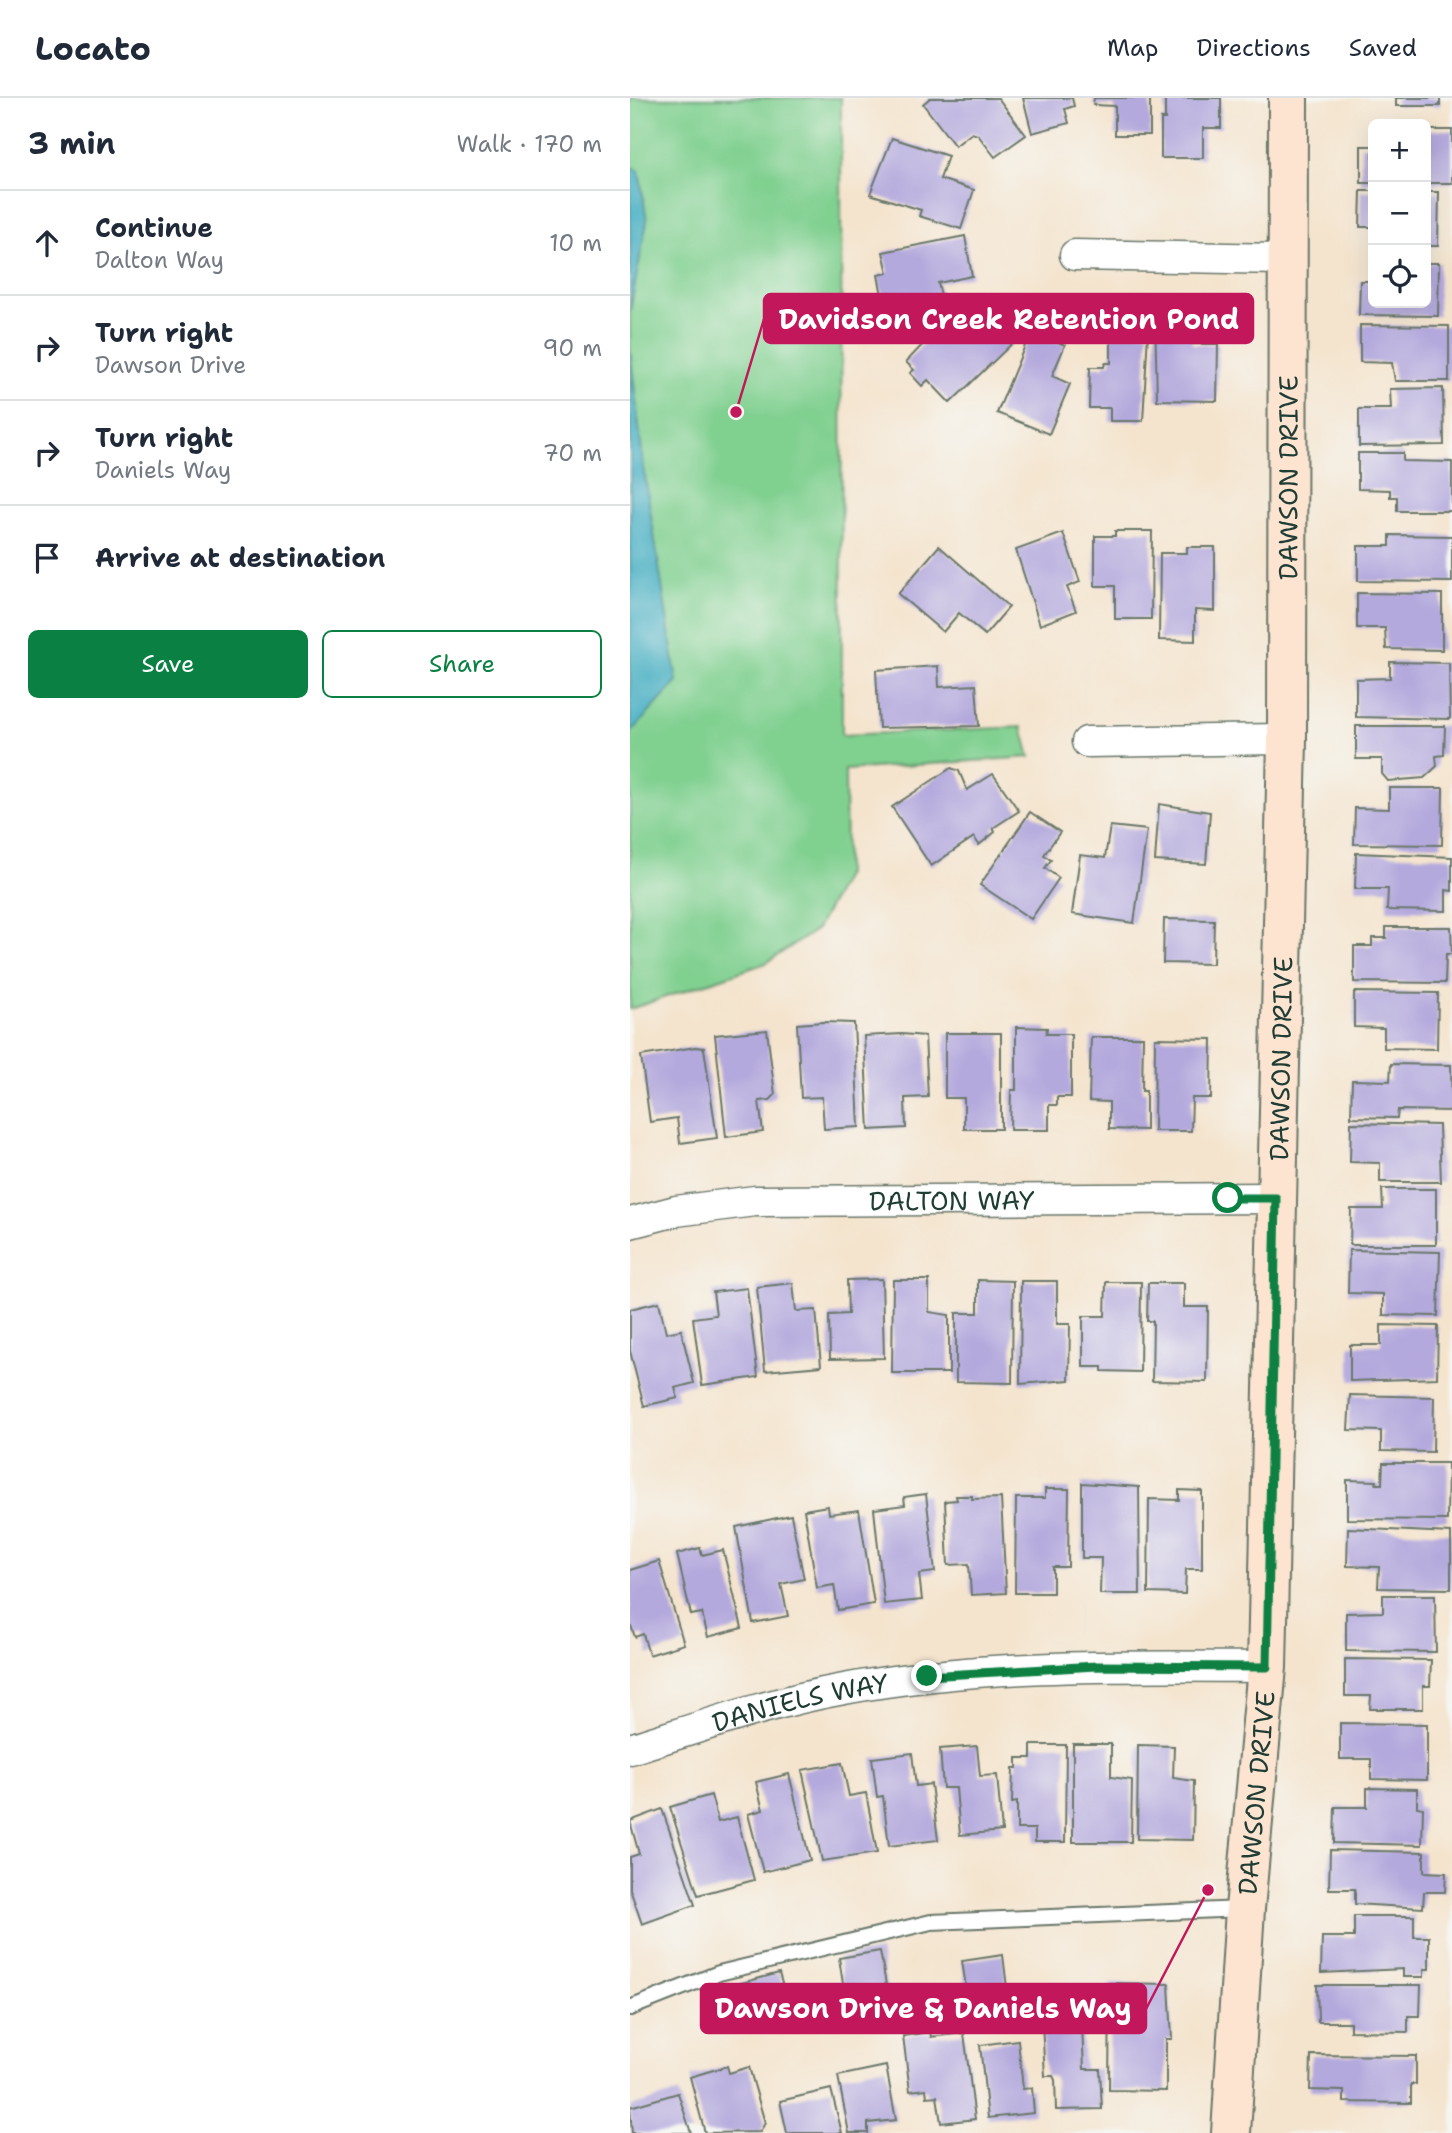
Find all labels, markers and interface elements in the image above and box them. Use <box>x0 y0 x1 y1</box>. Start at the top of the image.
text: Locato <box>35 26 151 71</box>
text: Map <box>1107 32 1158 64</box>
text: Directions <box>1196 32 1311 64</box>
text: Saved <box>1349 32 1417 64</box>
map controls <box>1368 119 1431 308</box>
button: + <box>1368 119 1431 182</box>
text: 3 min <box>28 123 115 164</box>
text: Walk · 170 m <box>457 129 602 159</box>
button: − <box>1368 182 1431 245</box>
text: Continue <box>95 210 213 245</box>
icon: ahead <box>28 224 66 262</box>
text: 10 m <box>549 228 602 258</box>
text: Dalton Way <box>95 245 224 275</box>
button: locate <box>1368 245 1431 308</box>
callout: Davidson Creek Retention Pond <box>764 294 1253 343</box>
text: Davidson Creek Retention Pond <box>779 300 1239 338</box>
text: Turn right <box>95 315 233 350</box>
icon: right <box>28 329 66 367</box>
text: 90 m <box>542 333 602 363</box>
text: Dawson Drive <box>95 350 246 380</box>
street label: DAWSON DRIVE <box>1270 375 1305 580</box>
text: Turn right <box>95 420 233 455</box>
icon: right <box>28 434 66 472</box>
text: 70 m <box>543 438 602 468</box>
text: Daniels Way <box>95 455 231 485</box>
icon: arrive <box>28 539 66 577</box>
text: Arrive at destination <box>95 540 385 575</box>
button: Save <box>28 630 308 698</box>
button: Share <box>322 630 602 698</box>
street label: DAWSON DRIVE <box>1260 956 1300 1161</box>
street label: DALTON WAY <box>869 1182 1035 1218</box>
route start <box>1212 1182 1243 1213</box>
route end <box>911 1660 942 1691</box>
street label: DANIELS WAY <box>708 1664 891 1739</box>
street label: DAWSON DRIVE <box>1229 1689 1282 1896</box>
callout: Dawson Drive & Daniels Way <box>701 1984 1146 2033</box>
text: Dawson Drive & Daniels Way <box>714 1989 1132 2027</box>

